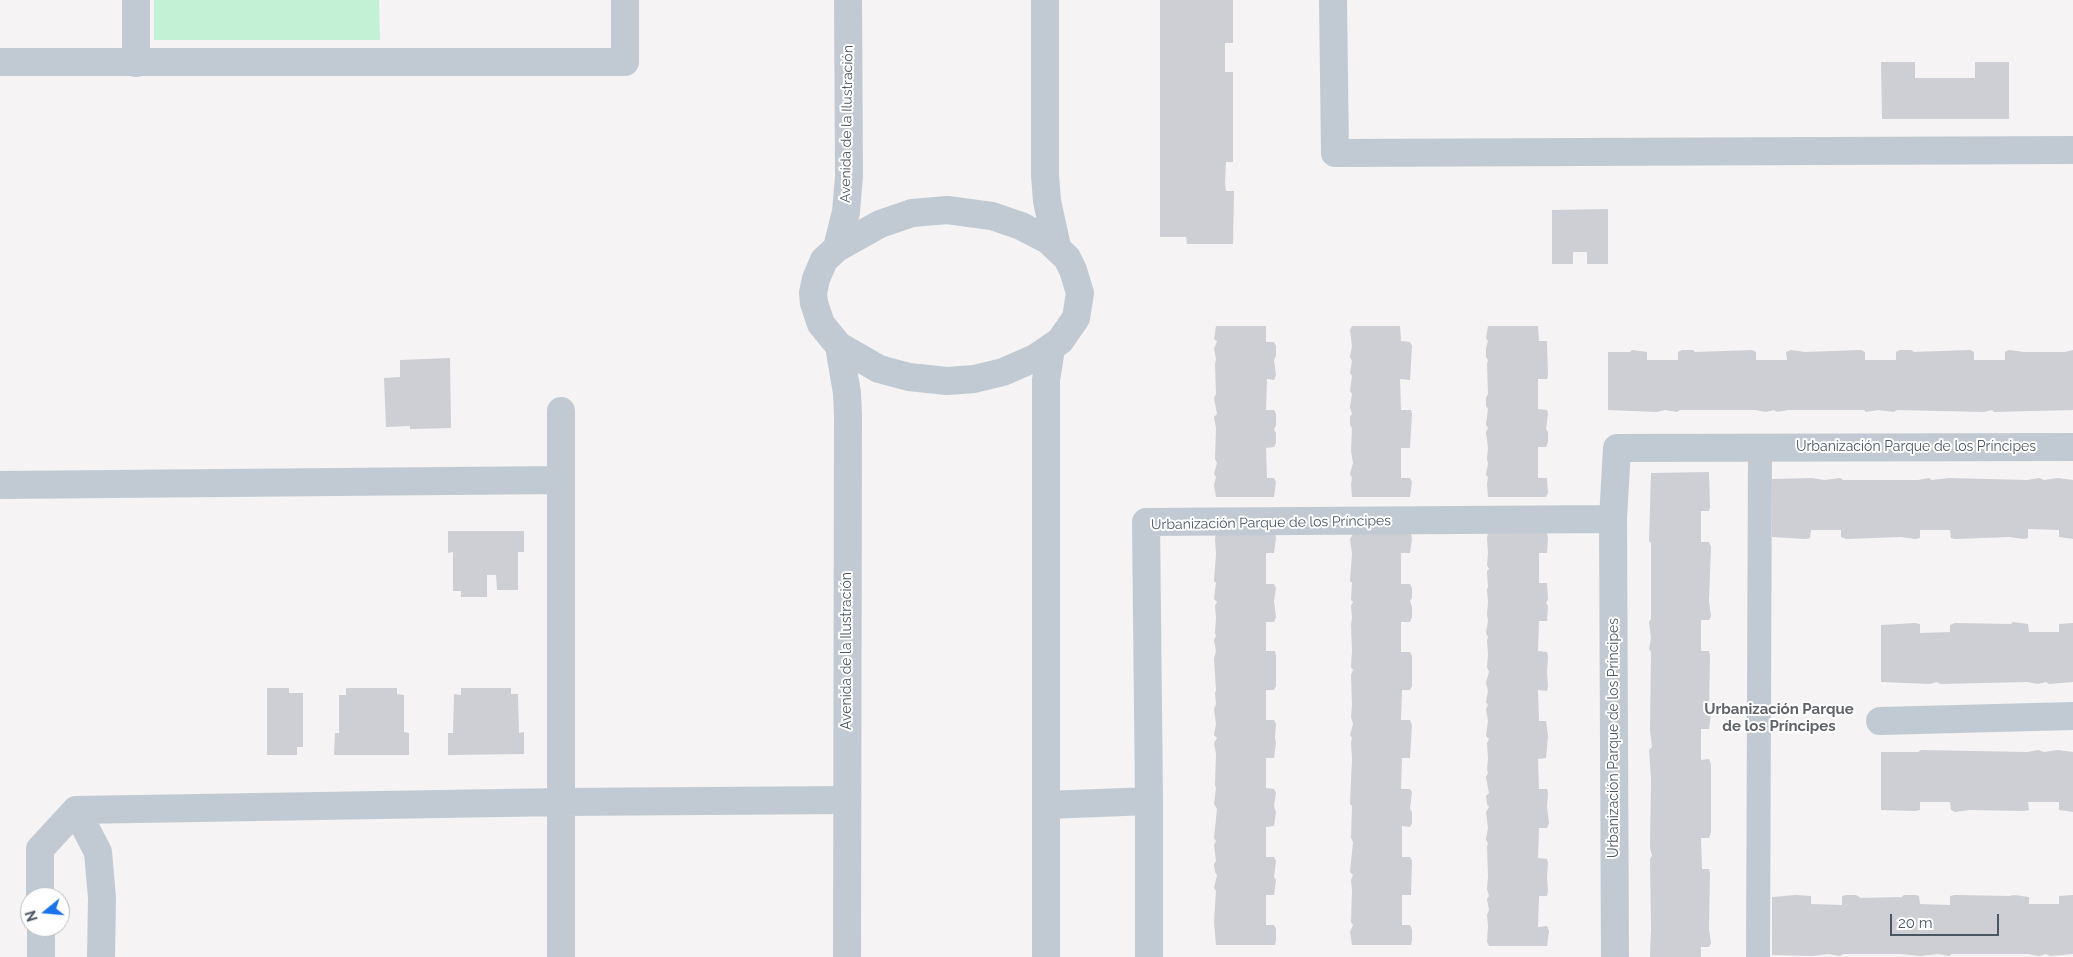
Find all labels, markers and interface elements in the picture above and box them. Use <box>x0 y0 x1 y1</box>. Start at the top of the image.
street label: Avenida de la Ilustración <box>837 45 857 203</box>
street label: Urbanización Parque de los Príncipes <box>1796 439 2036 455</box>
street label: Urbanización Parque de los Príncipes <box>1151 513 1391 533</box>
street label: Avenida de la Ilustración <box>839 572 855 730</box>
street label: Urbanización Parque de los Príncipes <box>1606 618 1622 858</box>
district label: Urbanización Parque de los Príncipes <box>1704 700 1854 735</box>
north arrow <box>20 887 70 937</box>
scale bar <box>1893 904 2002 936</box>
text: N <box>22 909 41 924</box>
text: 20 m <box>1898 914 1933 932</box>

